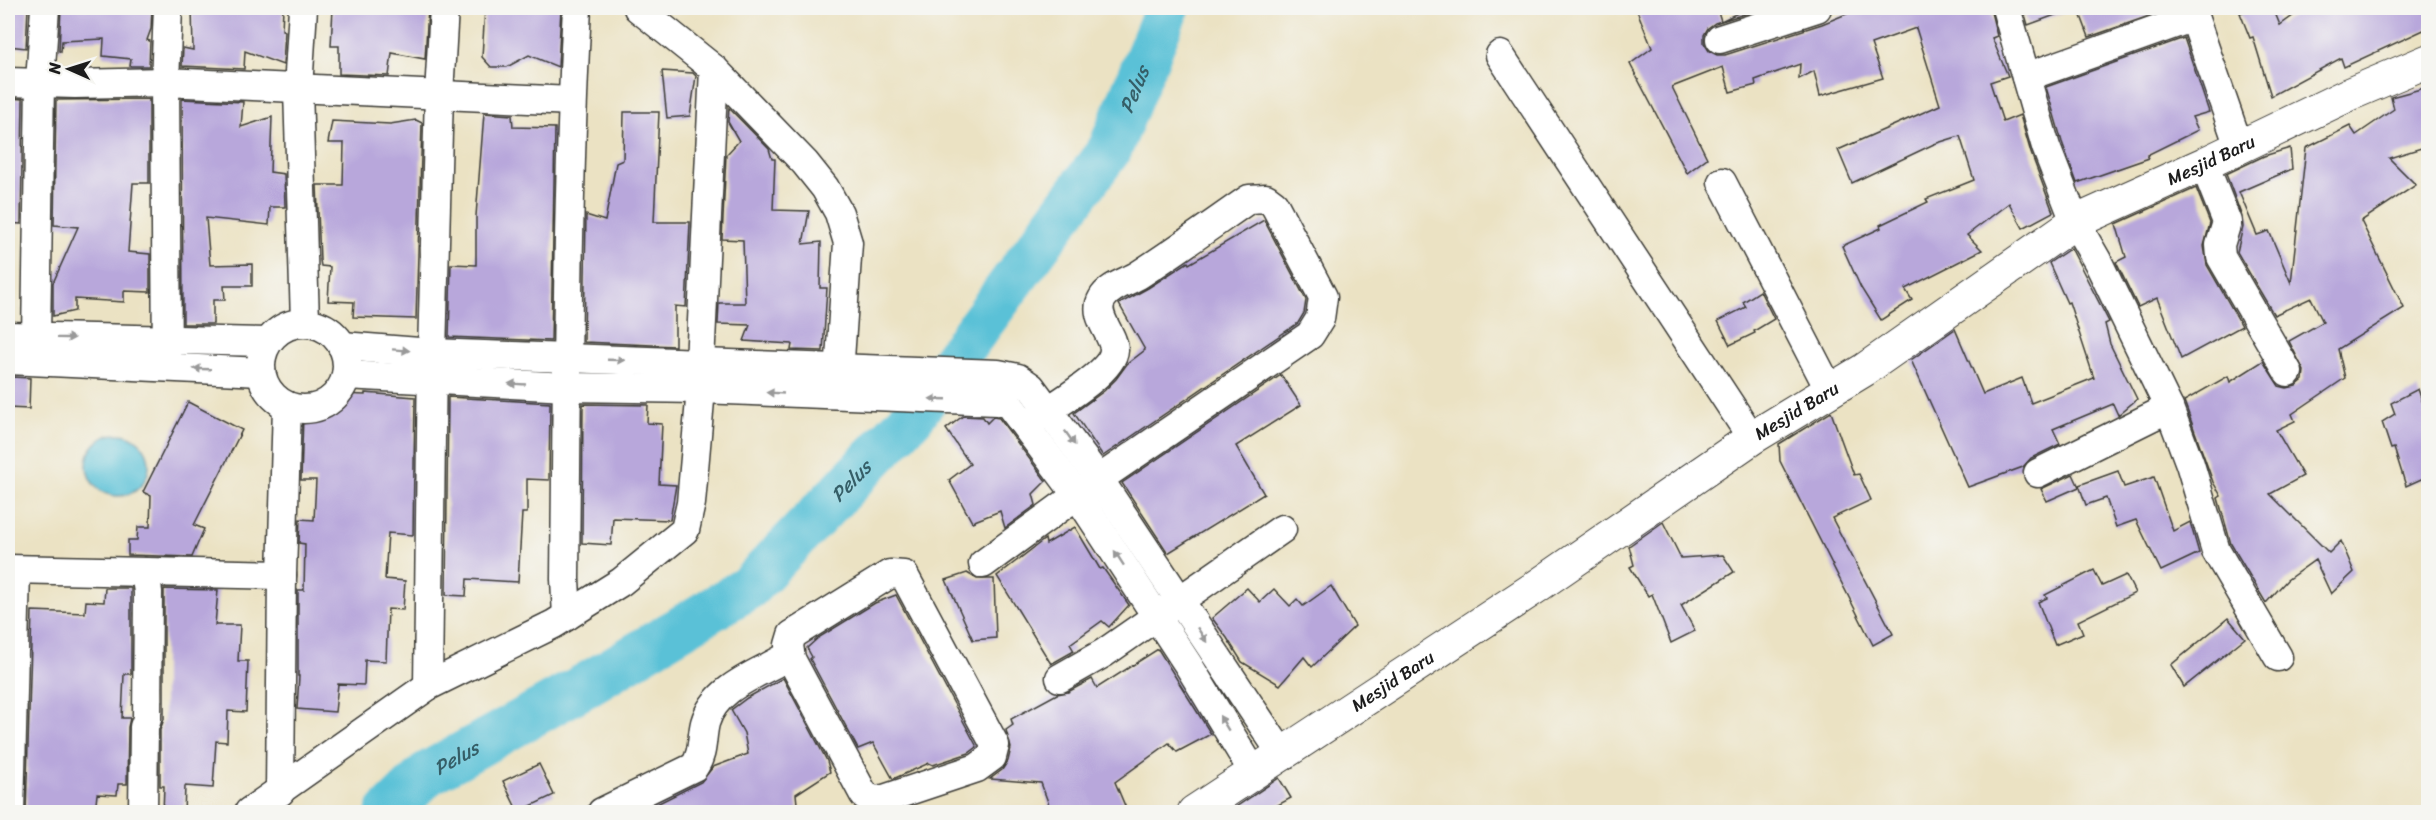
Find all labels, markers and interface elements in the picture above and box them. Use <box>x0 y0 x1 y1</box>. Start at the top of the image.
north arrow <box>39 39 99 99</box>
water label: Pelus <box>1109 58 1161 118</box>
text: N <box>40 61 69 76</box>
street label: Mesjid Baru <box>2162 125 2261 195</box>
one-way arrow <box>56 334 75 343</box>
one-way arrow <box>391 346 410 355</box>
one-way arrow <box>607 356 626 365</box>
one-way arrow <box>193 364 212 373</box>
street label: Mesjid Baru <box>1748 372 1846 449</box>
one-way arrow <box>507 380 526 389</box>
one-way arrow <box>765 388 784 397</box>
one-way arrow <box>929 394 948 404</box>
one-way arrow <box>1063 430 1075 446</box>
water label: Pelus <box>822 450 882 511</box>
one-way arrow <box>1113 550 1124 567</box>
one-way arrow <box>1196 626 1208 642</box>
street label: Mesjid Baru <box>1344 642 1441 721</box>
one-way arrow <box>1218 715 1229 731</box>
water label: Pelus <box>427 730 488 785</box>

